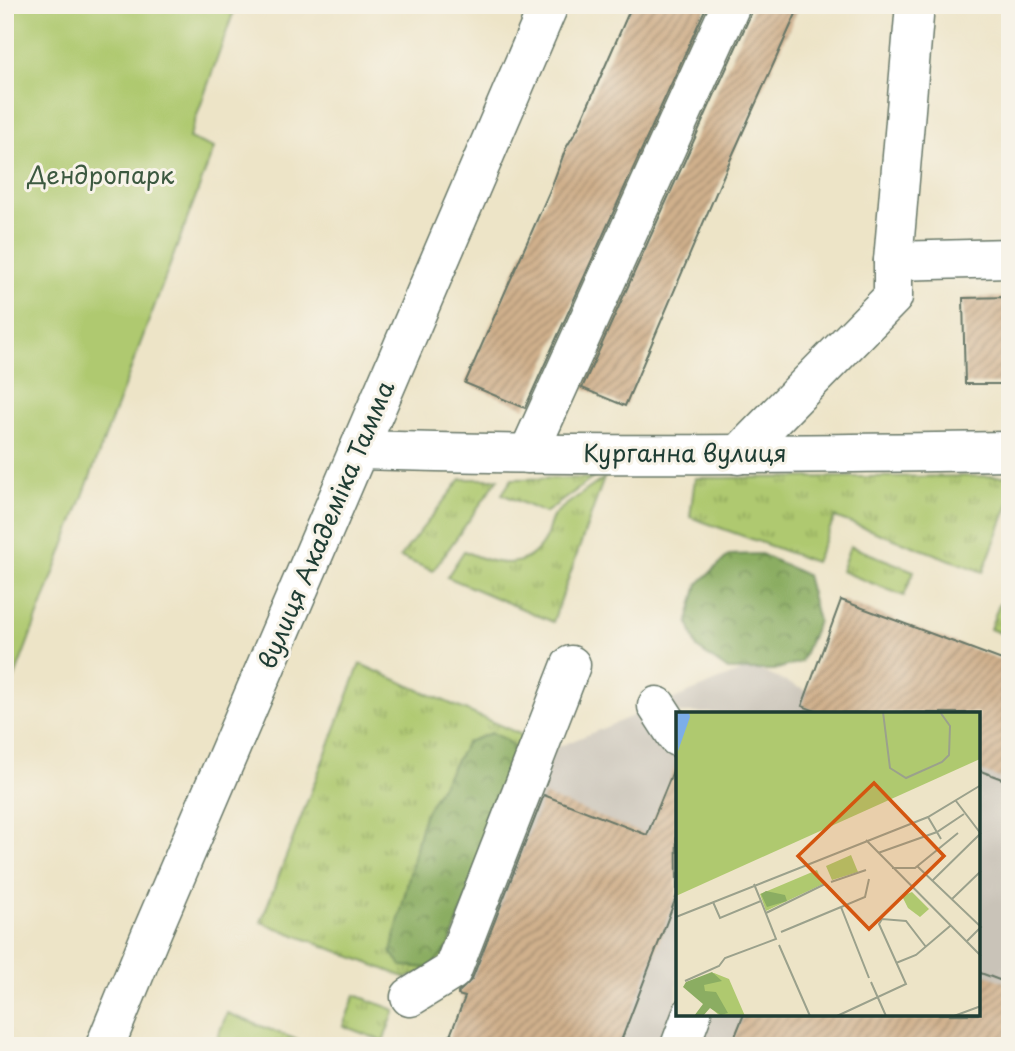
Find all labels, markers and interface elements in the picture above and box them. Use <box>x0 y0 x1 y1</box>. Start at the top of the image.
park label: Дендропарк <box>27 156 175 192</box>
street label: вулиця Академіка Тамма <box>248 375 402 674</box>
street label: Курганна вулиця <box>583 434 787 470</box>
inset map <box>676 712 980 1016</box>

